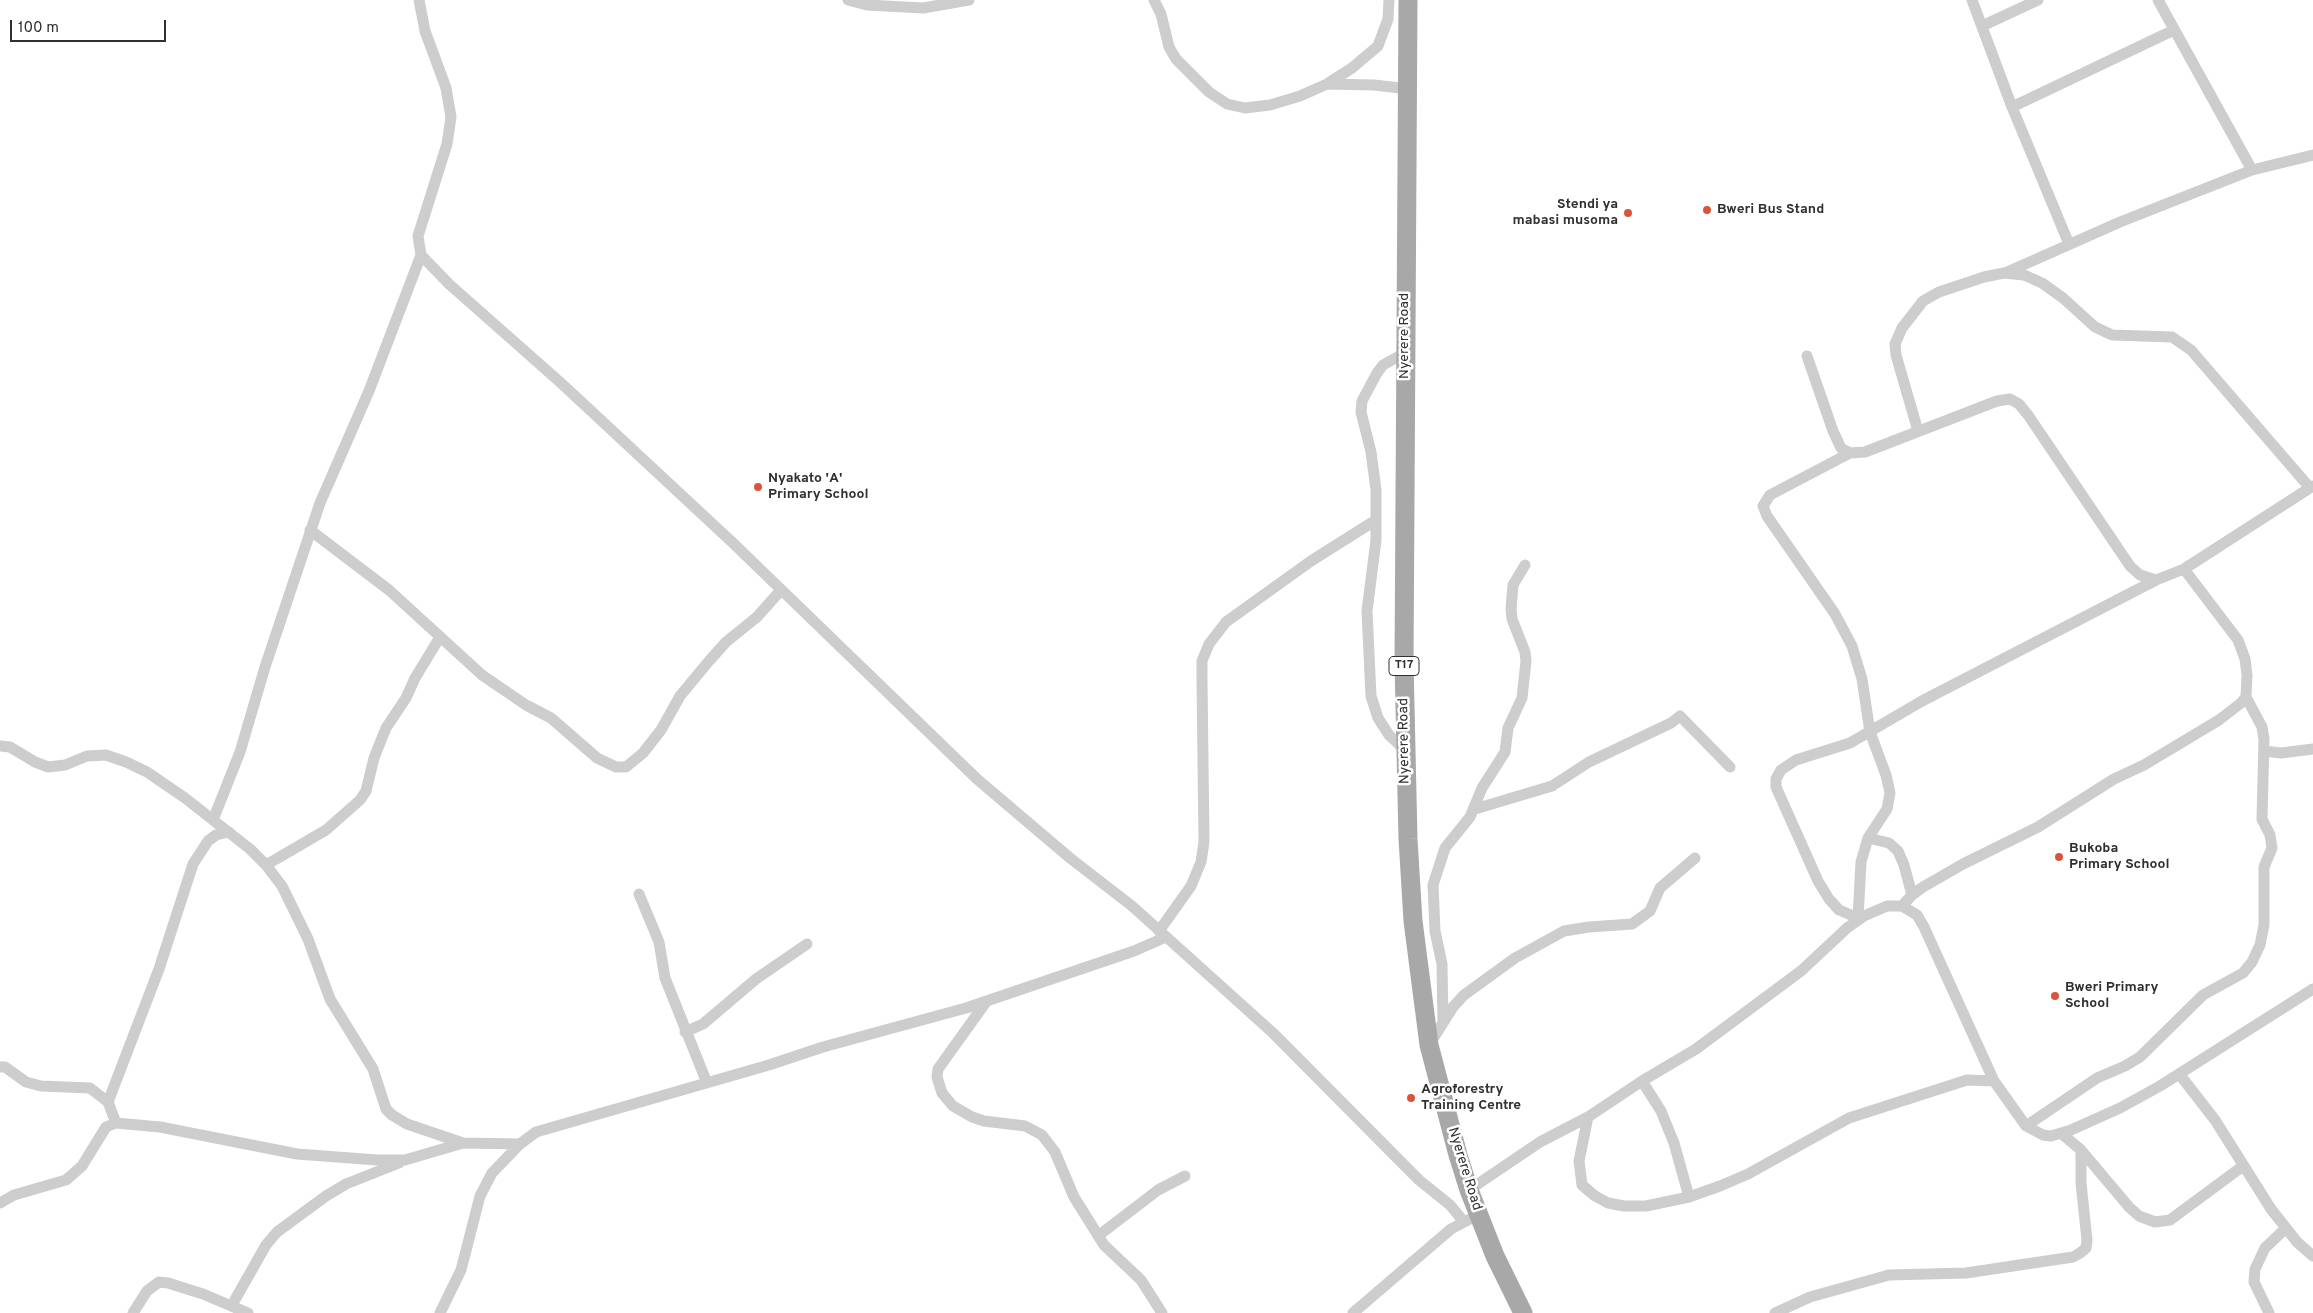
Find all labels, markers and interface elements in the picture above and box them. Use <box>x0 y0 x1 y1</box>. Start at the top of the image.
scale bar <box>12 10 169 42</box>
text: 100 m <box>18 19 59 38</box>
place label: Stendi ya mabasi musoma <box>1512 197 1618 230</box>
place label: Bweri Bus Stand <box>1717 202 1824 218</box>
marker: Bweri Bus Stand <box>1701 204 1713 216</box>
marker: Stendi ya mabasi musoma <box>1622 207 1634 219</box>
street label: Nyerere Road <box>1397 293 1413 379</box>
place label: Nyakato 'A' Primary School <box>768 471 869 504</box>
marker: Nyakato 'A' Primary School <box>752 481 764 493</box>
road number: T17 <box>1389 656 1419 676</box>
street label: Nyerere Road <box>1396 698 1414 784</box>
place label: Bukoba Primary School <box>2069 841 2170 874</box>
marker: Bukoba Primary School <box>2053 851 2065 863</box>
place label: Bweri Primary School <box>2065 980 2158 1012</box>
marker: Bweri Primary School <box>2049 990 2061 1002</box>
place label: Agroforestry Training Centre <box>1421 1082 1521 1114</box>
marker: Agroforestry Training Centre <box>1405 1092 1417 1104</box>
street label: Nyerere Road <box>1443 1125 1485 1213</box>

